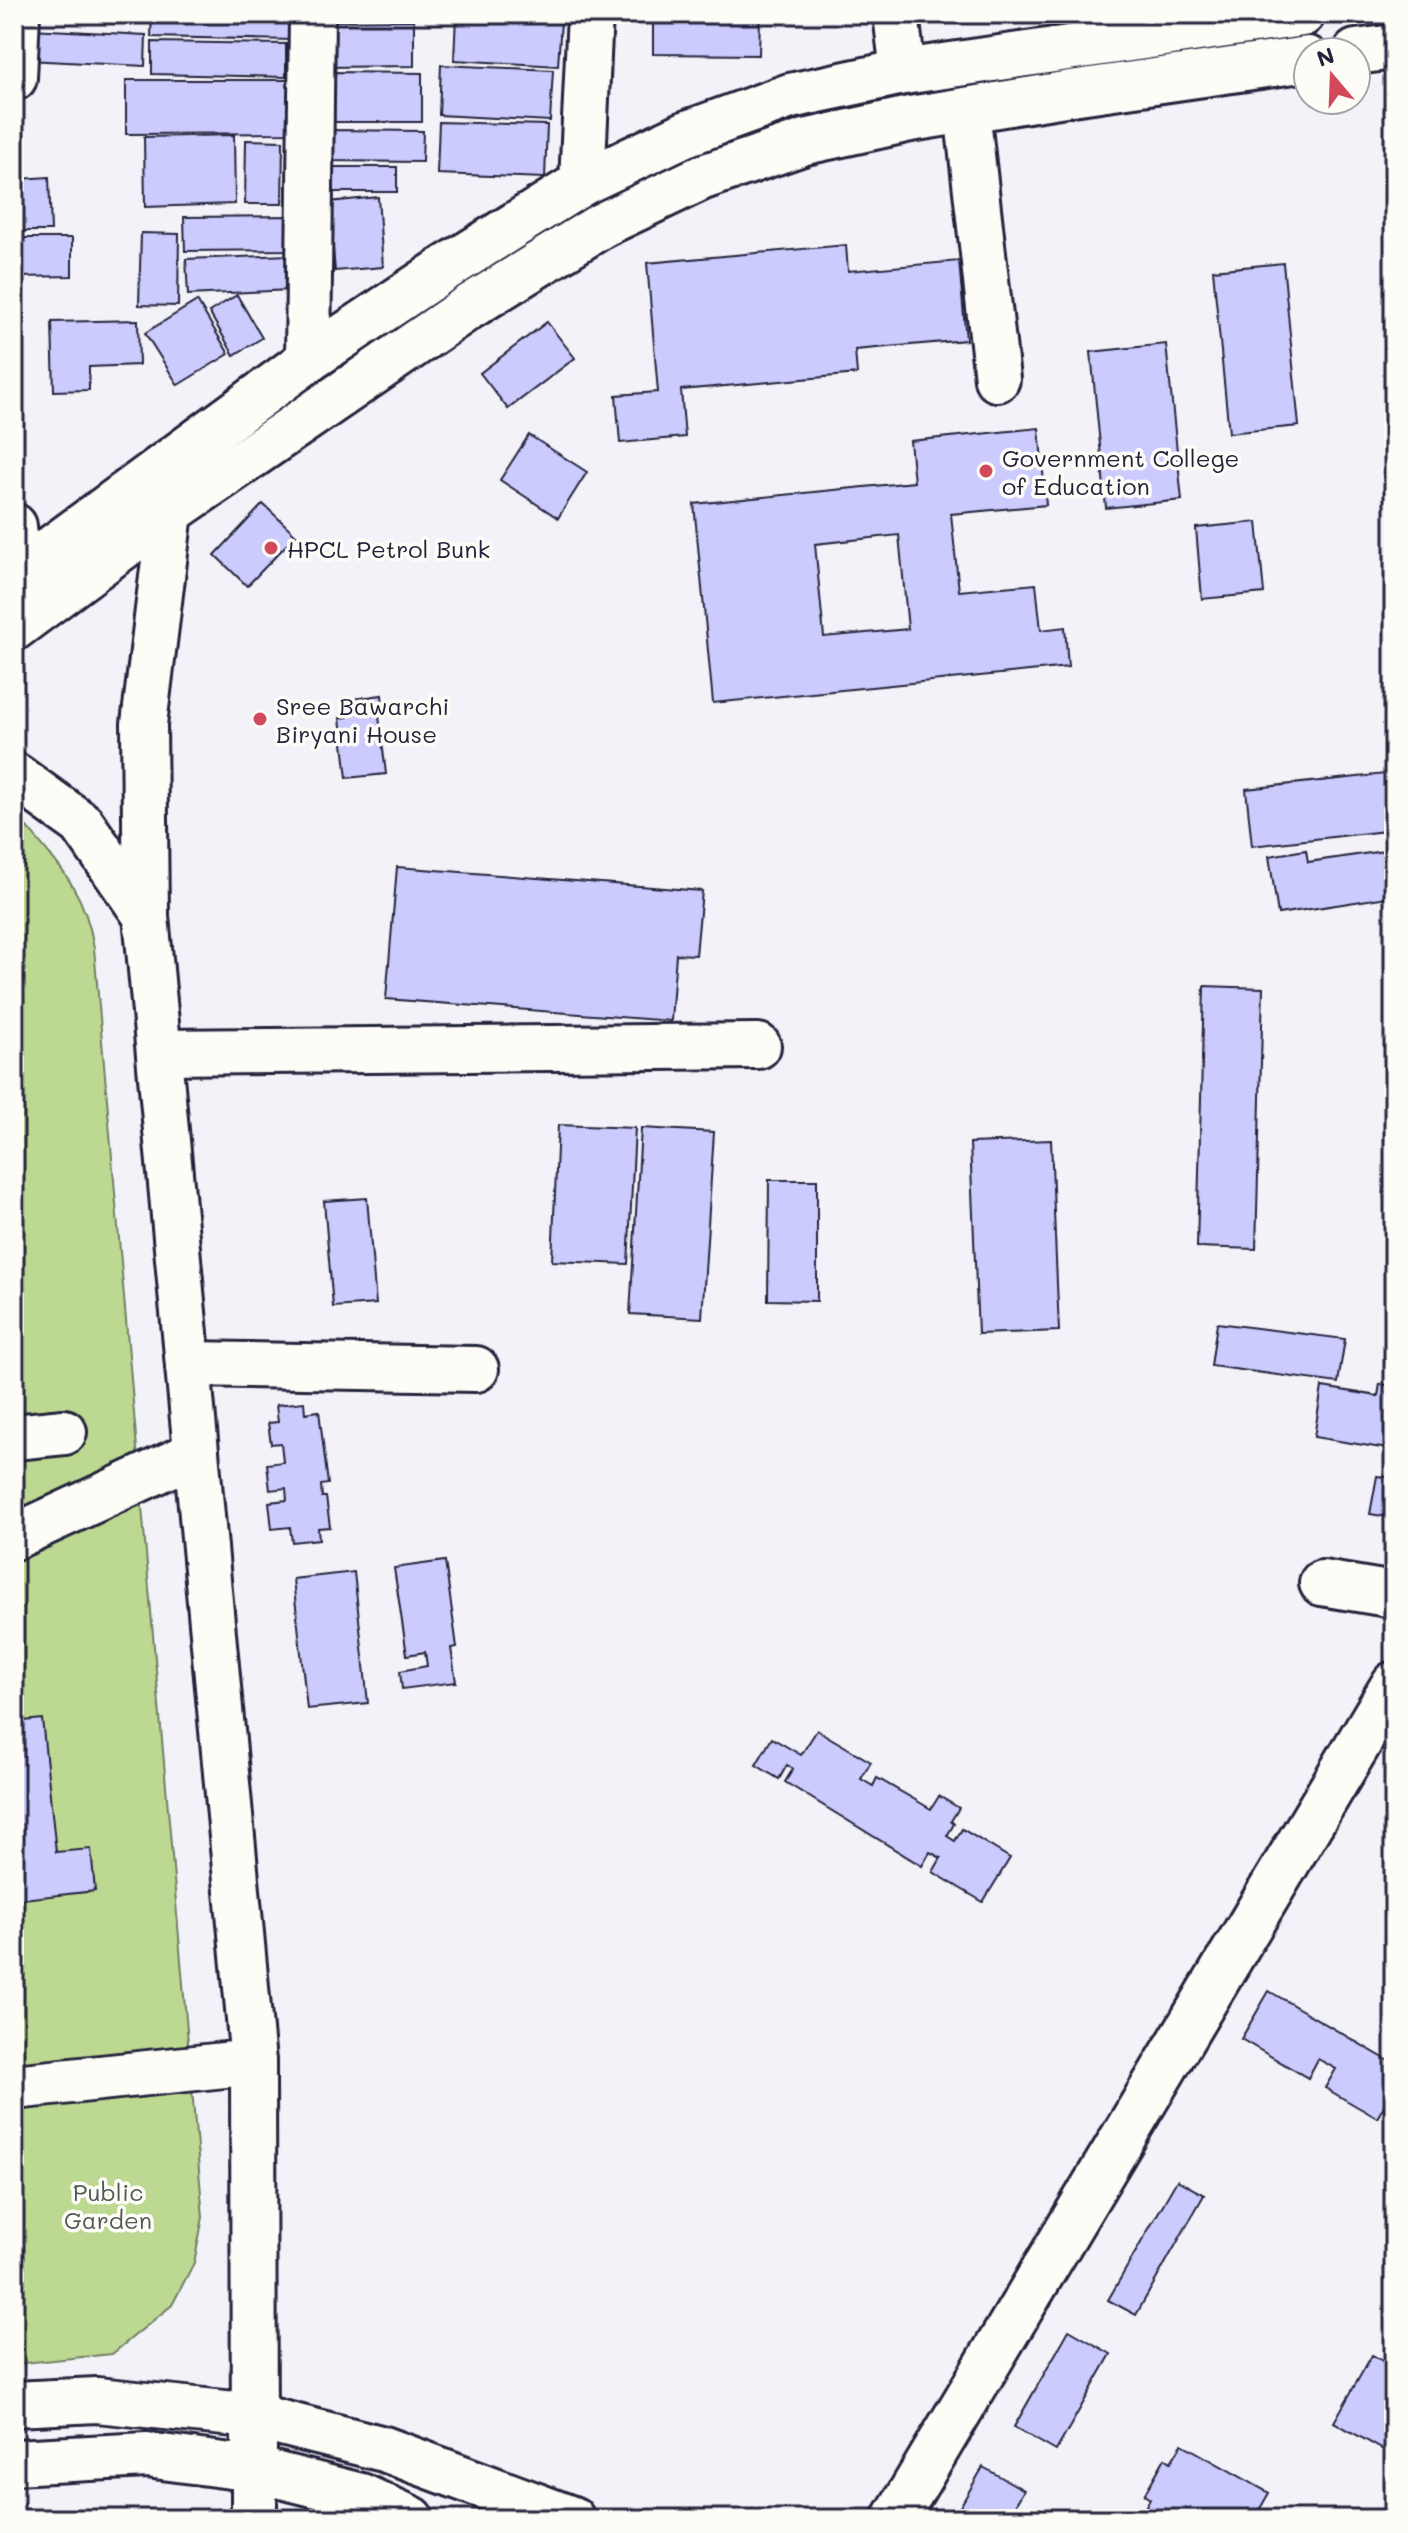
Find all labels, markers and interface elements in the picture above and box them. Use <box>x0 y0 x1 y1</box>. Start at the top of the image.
north arrow <box>1292 36 1372 116</box>
text: N <box>1313 40 1338 73</box>
place label: Government College of Education <box>1002 442 1239 501</box>
marker: Government College of Education <box>977 462 995 480</box>
place label: HPCL Petrol Bunk <box>287 533 490 564</box>
marker: HPCL Petrol Bunk <box>262 539 280 557</box>
place label: Sree Bawarchi Biryani House <box>276 690 449 749</box>
marker: Sree Bawarchi Biryani House <box>251 710 269 728</box>
park label: Public Garden <box>64 2176 152 2235</box>

